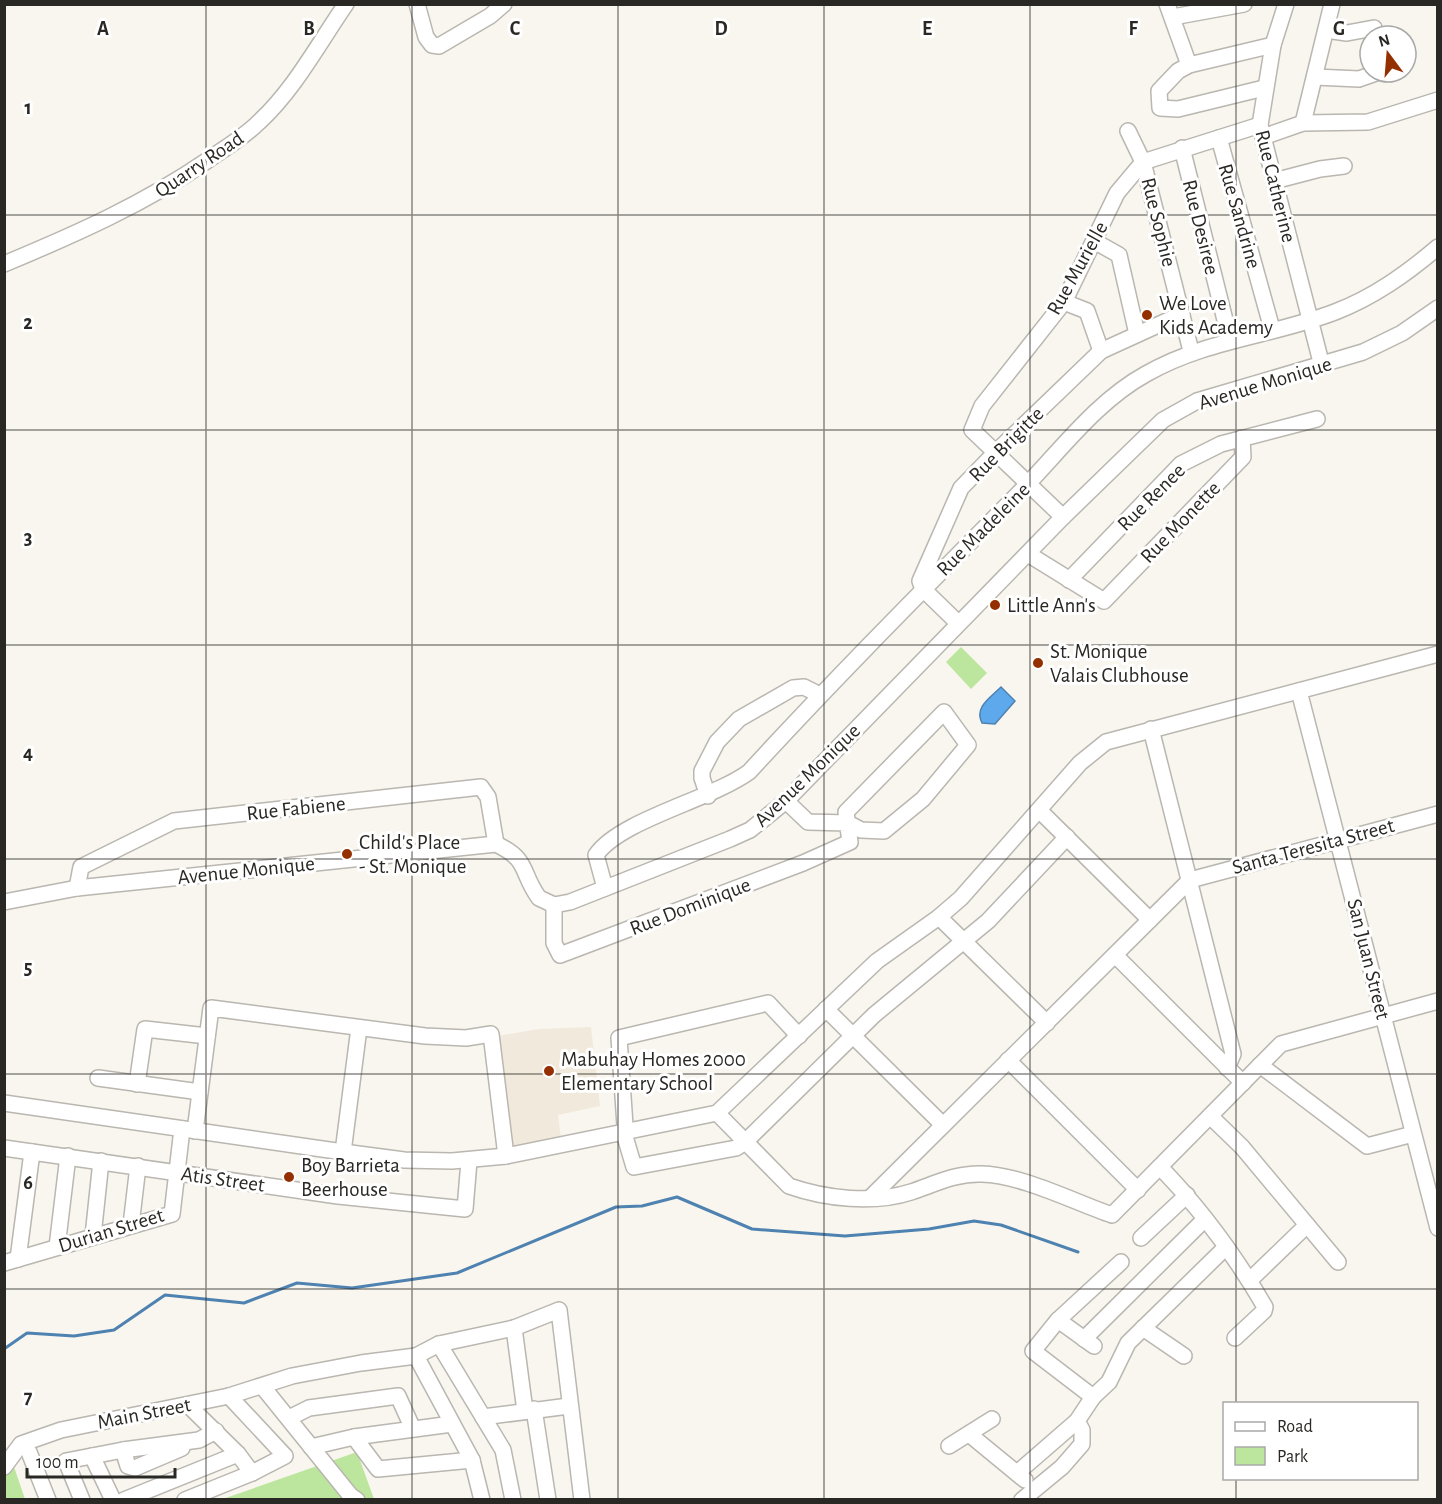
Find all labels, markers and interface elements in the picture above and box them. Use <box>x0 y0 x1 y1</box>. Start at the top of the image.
text: A <box>97 19 109 39</box>
text: B <box>303 19 315 39</box>
text: C <box>510 19 521 39</box>
text: D <box>714 19 728 39</box>
text: E <box>922 19 932 39</box>
text: F <box>1128 19 1138 39</box>
text: G <box>1333 19 1345 39</box>
north arrow <box>1358 24 1418 84</box>
text: N <box>1377 31 1392 50</box>
text: 1 <box>24 98 32 118</box>
street label: Quarry Road <box>151 127 247 202</box>
street label: Rue Catherine <box>1251 128 1300 245</box>
street label: Rue Sandrine <box>1215 161 1265 271</box>
street label: Rue Sophie <box>1137 175 1180 269</box>
street label: Rue Desiree <box>1179 177 1222 277</box>
street label: Rue Murielle <box>1043 218 1112 319</box>
place label: We Love Kids Academy <box>1159 293 1273 338</box>
marker: We Love Kids Academy <box>1140 308 1154 322</box>
text: 2 <box>23 313 33 333</box>
street label: Avenue Monique <box>1196 353 1334 414</box>
street label: Rue Brigitte <box>965 403 1048 486</box>
street label: Rue Renee <box>1114 460 1189 535</box>
street label: Rue Monette <box>1136 477 1224 567</box>
street label: Rue Madeleine <box>933 479 1034 580</box>
text: 3 <box>24 528 32 548</box>
place label: Little Ann's <box>1007 595 1096 616</box>
marker: Little Ann's <box>988 598 1002 612</box>
place label: St. Monique Valais Clubhouse <box>1050 641 1189 686</box>
marker: St. Monique Valais Clubhouse <box>1031 656 1045 670</box>
street label: Avenue Monique <box>750 720 864 831</box>
text: 4 <box>23 743 33 763</box>
street label: Rue Fabiene <box>246 793 347 824</box>
street label: Santa Teresita Street <box>1230 815 1397 878</box>
place label: Child's Place - St. Monique <box>359 832 466 877</box>
marker: Child's Place - St. Monique <box>340 847 354 861</box>
street label: Avenue Monique <box>176 853 316 888</box>
street label: Rue Dominique <box>627 874 754 939</box>
street label: San Juan Street <box>1343 897 1394 1022</box>
text: 5 <box>24 958 32 978</box>
place label: Mabuhay Homes 2000 Elementary School <box>561 1049 746 1094</box>
marker: Mabuhay Homes 2000 Elementary School <box>542 1064 556 1078</box>
place label: Boy Barrieta Beerhouse <box>301 1155 400 1200</box>
street label: Atis Street <box>180 1163 266 1196</box>
marker: Boy Barrieta Beerhouse <box>282 1170 296 1184</box>
text: 6 <box>23 1173 33 1193</box>
street label: Durian Street <box>56 1204 167 1256</box>
text: 7 <box>24 1387 33 1407</box>
street label: Main Street <box>96 1394 193 1433</box>
legend <box>1223 1402 1418 1480</box>
text: Road <box>1277 1418 1313 1436</box>
scale bar <box>27 1441 176 1479</box>
text: Park <box>1277 1448 1309 1466</box>
text: 100 m <box>36 1454 79 1472</box>

